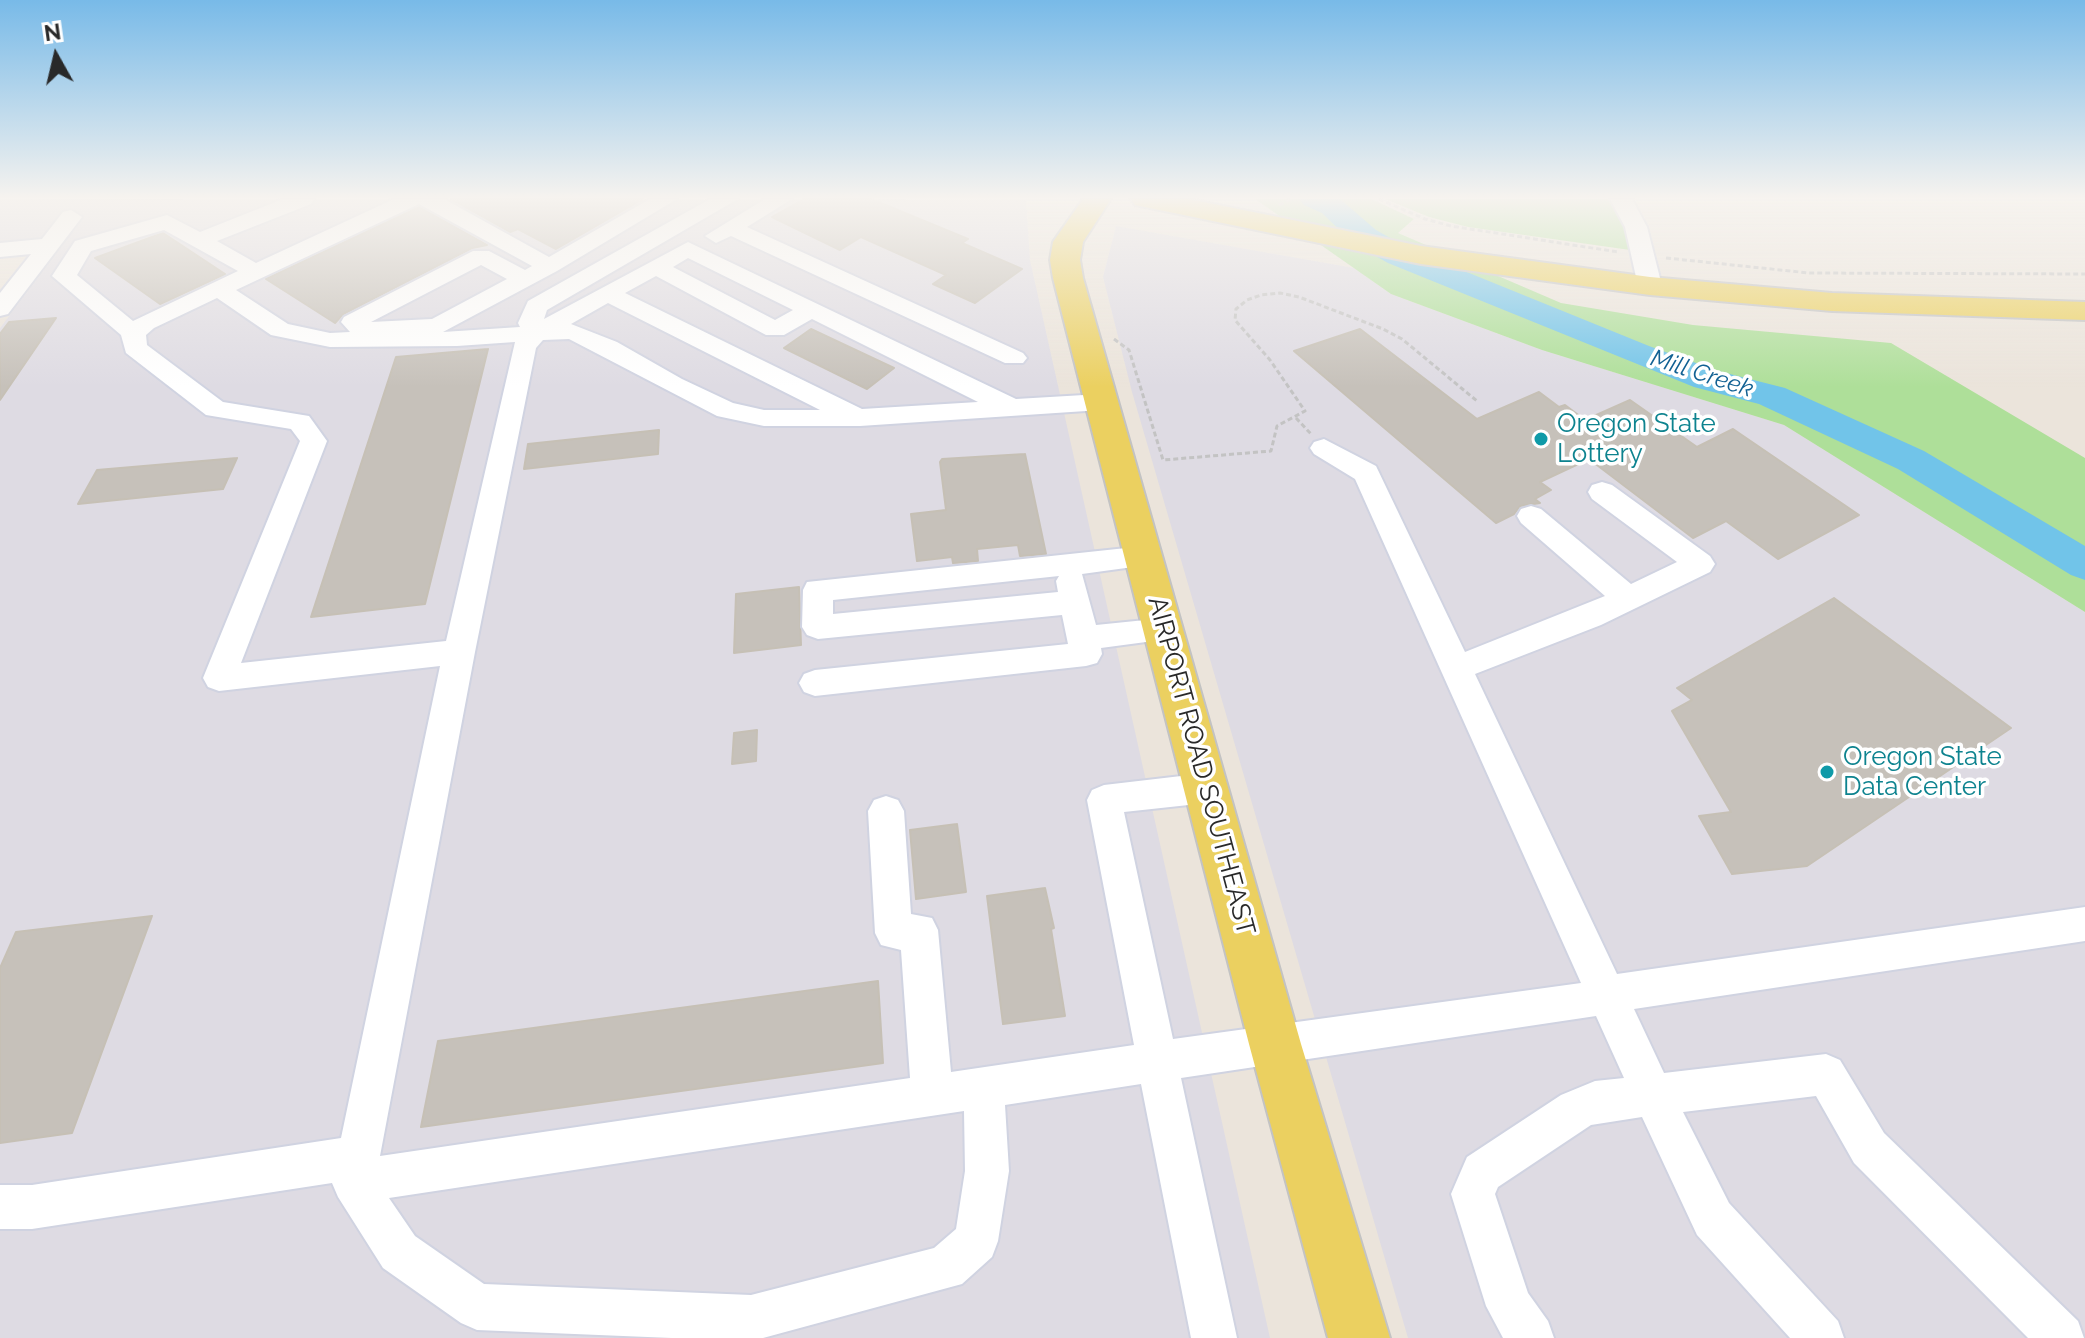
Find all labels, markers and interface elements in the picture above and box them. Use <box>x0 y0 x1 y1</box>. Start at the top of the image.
north arrow <box>16 16 96 96</box>
text: N <box>43 18 63 46</box>
water label: Mill Creek <box>1647 344 1757 404</box>
place label: Oregon State Lottery <box>1557 408 1716 470</box>
marker: Oregon State Lottery <box>1532 430 1550 448</box>
street label: AIRPORT ROAD SOUTHEAST <box>1141 593 1261 939</box>
place label: Oregon State Data Center <box>1843 741 2002 802</box>
marker: Oregon State Data Center <box>1818 763 1836 781</box>

